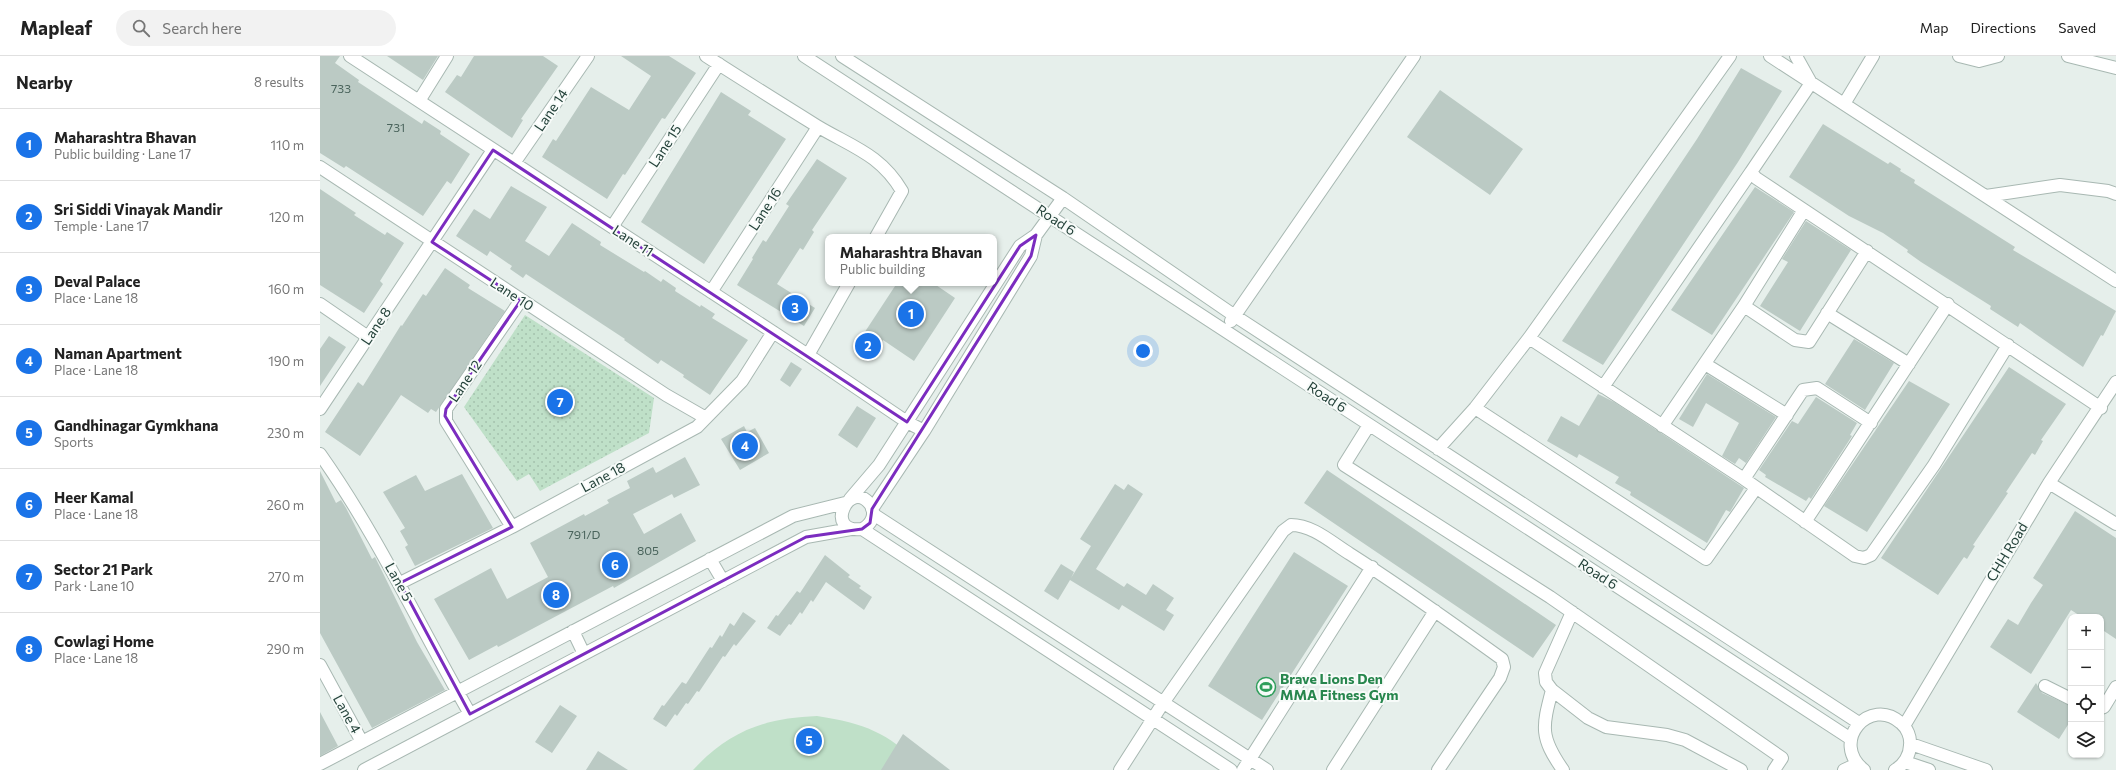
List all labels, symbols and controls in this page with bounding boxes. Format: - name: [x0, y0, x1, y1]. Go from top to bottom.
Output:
- search box: [116, 10, 396, 46]
- text: Mapleaf: [20, 16, 92, 39]
- icon: search: [130, 17, 152, 39]
- text: Search here: [162, 19, 242, 37]
- text: Map: [1920, 19, 1949, 36]
- text: Directions: [1971, 19, 2036, 36]
- text: Saved: [2058, 19, 2096, 36]
- text: Nearby: [16, 72, 73, 93]
- text: 8 results: [254, 74, 304, 90]
- house number: 733: [331, 81, 351, 95]
- street label: Lane 14: [530, 85, 571, 134]
- house number: 731: [387, 120, 405, 134]
- street label: Lane 15: [645, 121, 685, 170]
- text: Maharashtra Bhavan: [54, 128, 196, 146]
- text: 1: [26, 137, 32, 153]
- text: 110 m: [271, 137, 304, 153]
- text: Public building · Lane 17: [54, 146, 191, 162]
- street label: Lane 16: [744, 184, 785, 233]
- text: Sri Siddi Vinayak Mandir: [54, 200, 223, 218]
- street label: Road 6: [1033, 201, 1079, 239]
- text: 2: [25, 209, 33, 225]
- text: 120 m: [269, 209, 304, 225]
- text: Temple · Lane 17: [54, 218, 149, 234]
- street label: Lane 11: [610, 221, 657, 260]
- popup: [825, 234, 997, 286]
- text: Maharashtra Bhavan: [840, 243, 982, 261]
- text: Public building: [840, 261, 925, 277]
- text: Deval Palace: [54, 272, 140, 290]
- street label: Lane 10: [487, 273, 537, 314]
- text: 3: [25, 281, 33, 297]
- text: 160 m: [268, 281, 304, 297]
- text: Place · Lane 18: [54, 290, 138, 306]
- pin: 3: [782, 293, 808, 323]
- pin: 1: [898, 299, 924, 329]
- street label: Lane 8: [357, 304, 394, 348]
- pin: 2: [855, 331, 881, 361]
- your location: [1133, 341, 1153, 361]
- text: Naman Apartment: [54, 344, 182, 362]
- text: 4: [25, 353, 33, 369]
- text: 190 m: [268, 353, 304, 369]
- street label: Lane 12: [444, 356, 485, 405]
- text: Place · Lane 18: [54, 362, 138, 378]
- street label: Road 6: [1304, 378, 1350, 416]
- pin: 7: [547, 387, 573, 417]
- text: Gandhinagar Gymkhana: [54, 416, 219, 434]
- text: 5: [25, 425, 33, 441]
- text: 230 m: [267, 425, 304, 441]
- pin: 4: [732, 431, 758, 461]
- text: Sports: [54, 434, 94, 450]
- street label: Lane 18: [578, 458, 628, 495]
- text: Heer Kamal: [54, 488, 134, 506]
- text: 6: [25, 497, 33, 513]
- text: 260 m: [267, 497, 304, 513]
- text: Place · Lane 18: [54, 506, 138, 522]
- street label: CHH Road: [1982, 519, 2031, 584]
- house number: 791/D: [568, 527, 601, 541]
- house number: 805: [637, 543, 659, 557]
- pin: 6: [602, 550, 628, 580]
- street label: Road 6: [1575, 555, 1621, 593]
- text: Sector 21 Park: [54, 560, 153, 578]
- street label: Lane 5: [382, 560, 417, 604]
- text: 7: [25, 569, 33, 585]
- text: 270 m: [268, 569, 304, 585]
- text: Park · Lane 10: [54, 578, 134, 594]
- pin: 8: [543, 580, 569, 610]
- map controls: [2068, 614, 2104, 758]
- button: +: [2068, 614, 2104, 650]
- text: Cowlagi Home: [54, 632, 154, 650]
- text: 8: [25, 641, 33, 657]
- text: 290 m: [267, 641, 304, 657]
- text: Place · Lane 18: [54, 650, 138, 666]
- button: −: [2068, 650, 2104, 686]
- place label: Brave Lions Den MMA Fitness Gym: [1280, 670, 1399, 703]
- sports icon: Brave Lions Den MMA Fitness Gym: [1255, 676, 1277, 698]
- button: locate: [2068, 686, 2104, 722]
- street label: Lane 4: [330, 691, 365, 737]
- button: layers: [2068, 722, 2104, 758]
- pin: 5: [796, 726, 822, 756]

